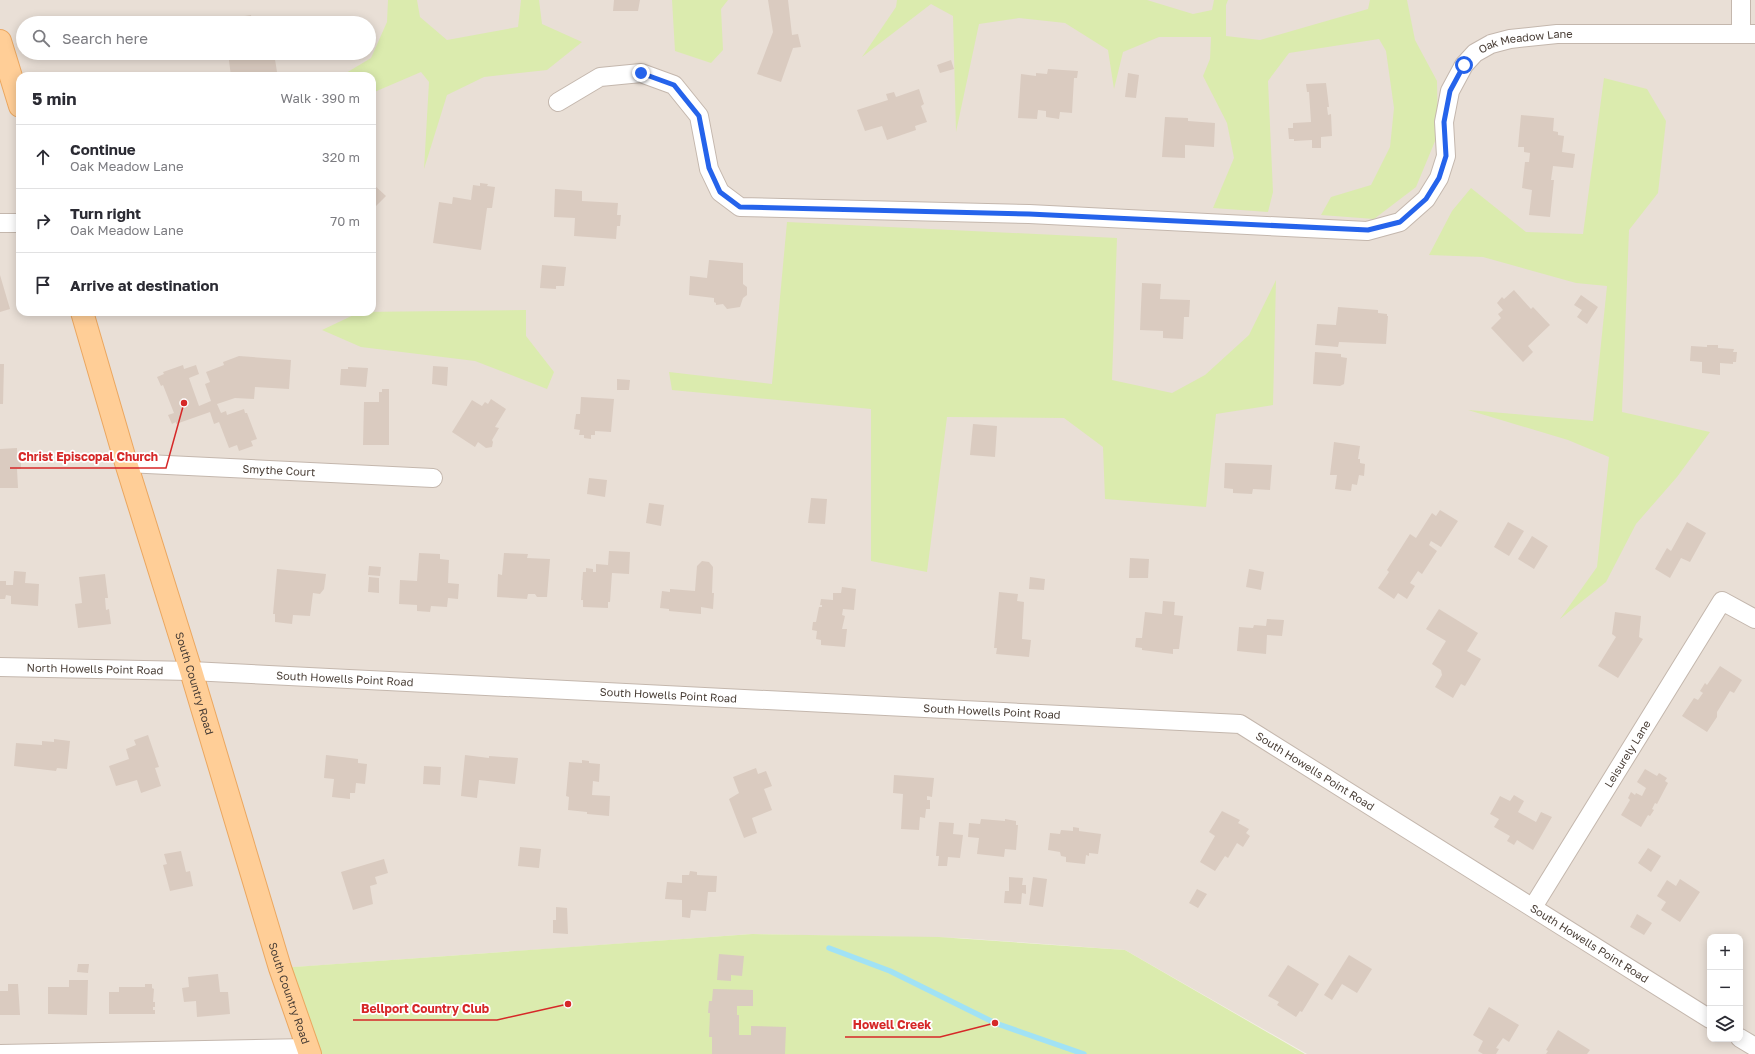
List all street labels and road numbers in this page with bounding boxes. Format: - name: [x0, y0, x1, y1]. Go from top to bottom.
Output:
- street label: Oak Meadow Lane: [1476, 27, 1573, 56]
- street label: Smythe Court: [242, 462, 316, 478]
- street label: South Country Road: [173, 630, 217, 736]
- street label: North Howells Point Road: [27, 661, 163, 676]
- street label: South Howells Point Road: [276, 668, 414, 688]
- street label: South Howells Point Road: [599, 685, 737, 705]
- street label: South Howells Point Road: [923, 701, 1061, 721]
- street label: Leisurely Lane: [1602, 718, 1653, 790]
- street label: South Howells Point Road: [1254, 729, 1377, 813]
- street label: South Howells Point Road: [1528, 901, 1651, 985]
- street label: South Country Road: [267, 941, 313, 1046]

